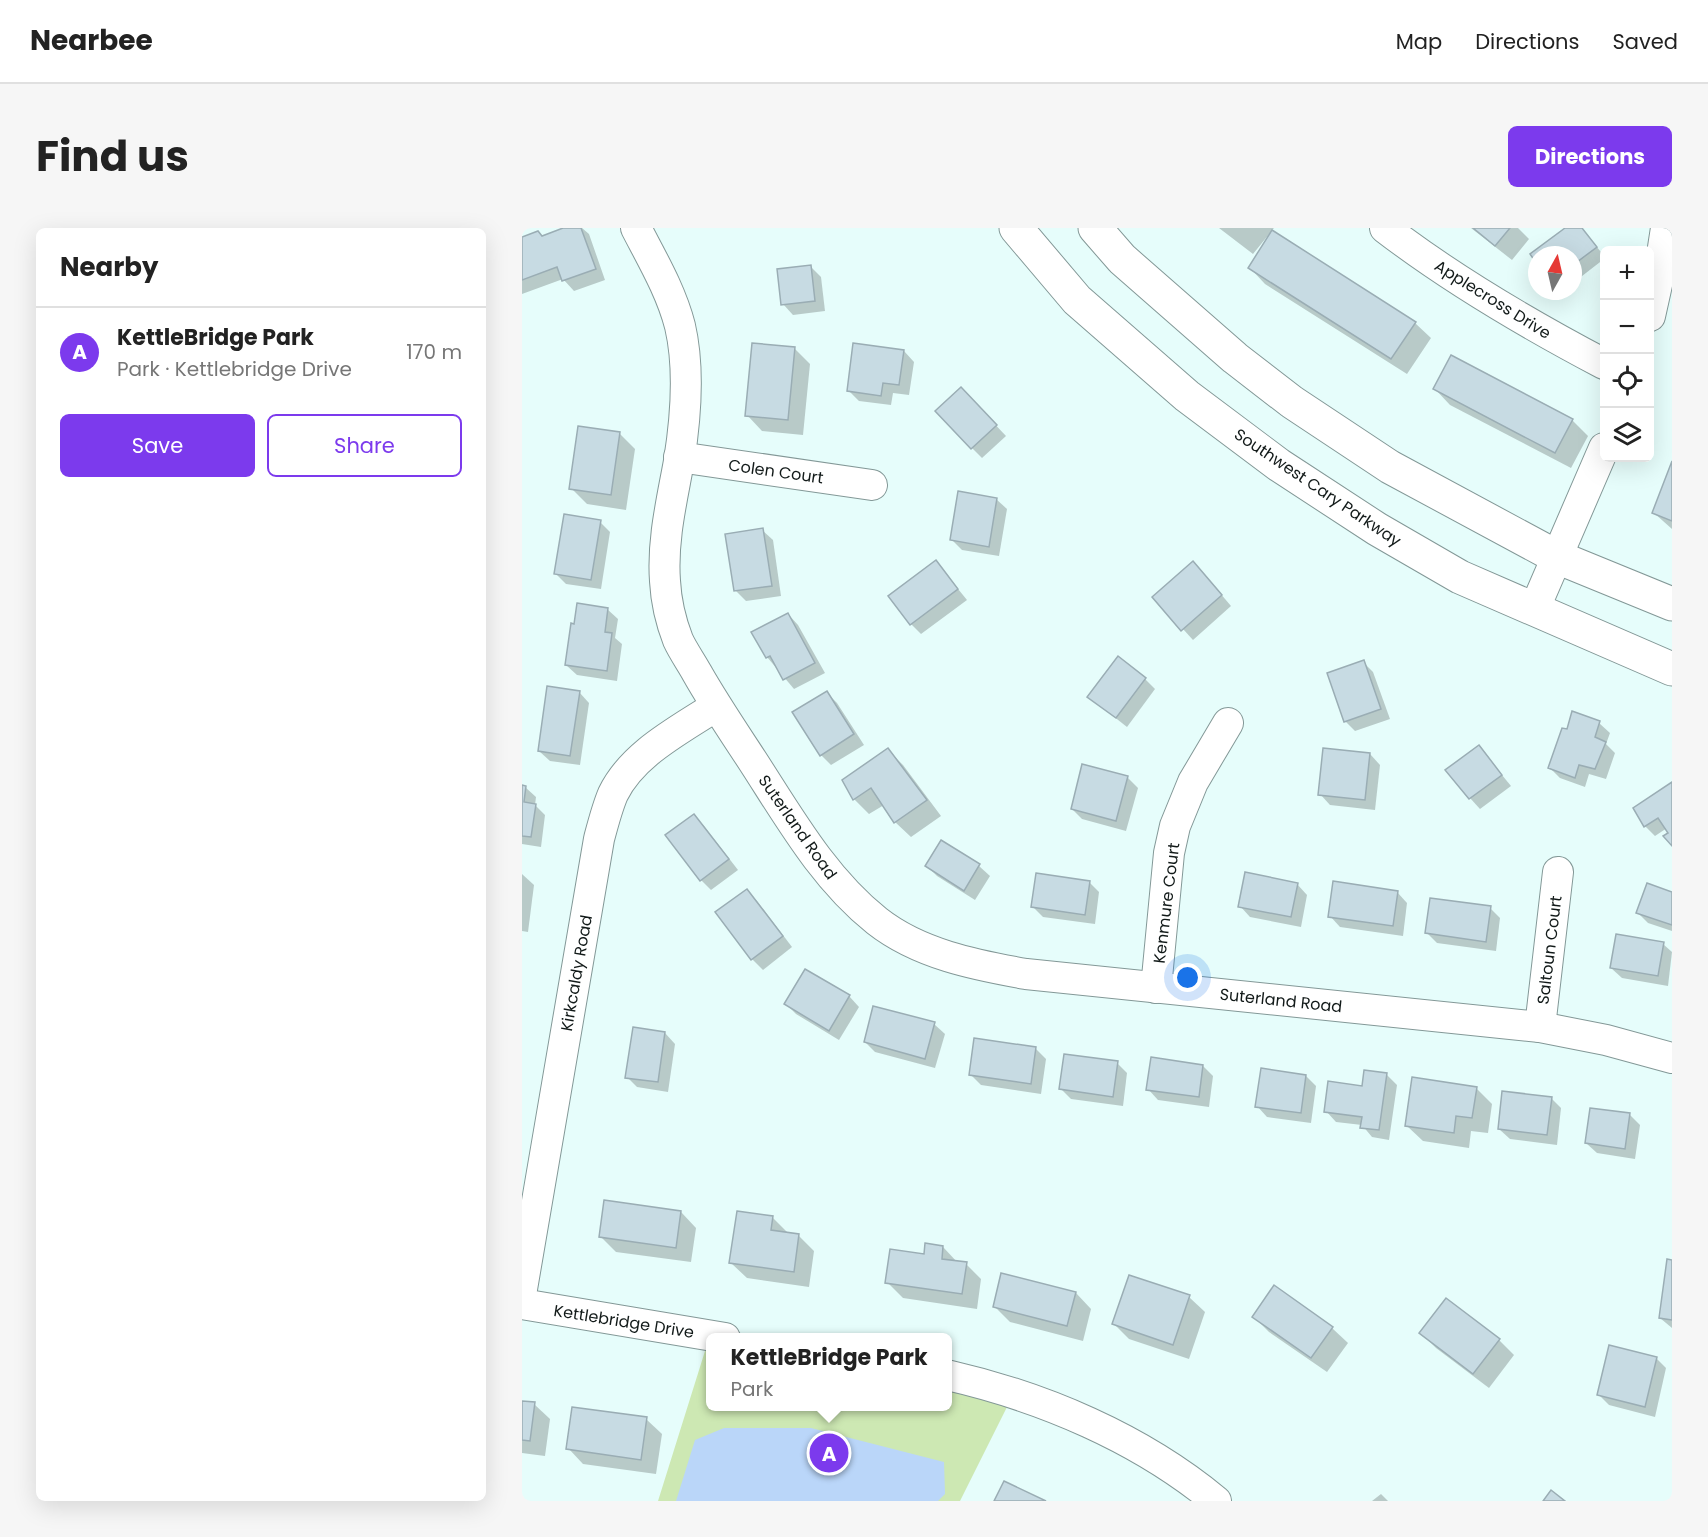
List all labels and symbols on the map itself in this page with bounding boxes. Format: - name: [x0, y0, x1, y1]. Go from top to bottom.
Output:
- north arrow: [1528, 246, 1582, 300]
- street label: Applecross Drive: [1430, 254, 1555, 345]
- street label: Southwest Cary Parkway: [1230, 423, 1406, 552]
- street label: Colen Court: [727, 453, 825, 490]
- street label: Suterland Road: [753, 770, 842, 884]
- street label: Kenmure Court: [1148, 841, 1185, 965]
- street label: Saltoun Court: [1531, 894, 1568, 1006]
- street label: Kirkcaldy Road: [555, 913, 598, 1033]
- your location: [1173, 963, 1202, 992]
- street label: Suterland Road: [1219, 983, 1343, 1018]
- street label: Kettlebridge Drive: [552, 1299, 696, 1344]
- pin: A: [810, 1430, 848, 1476]

